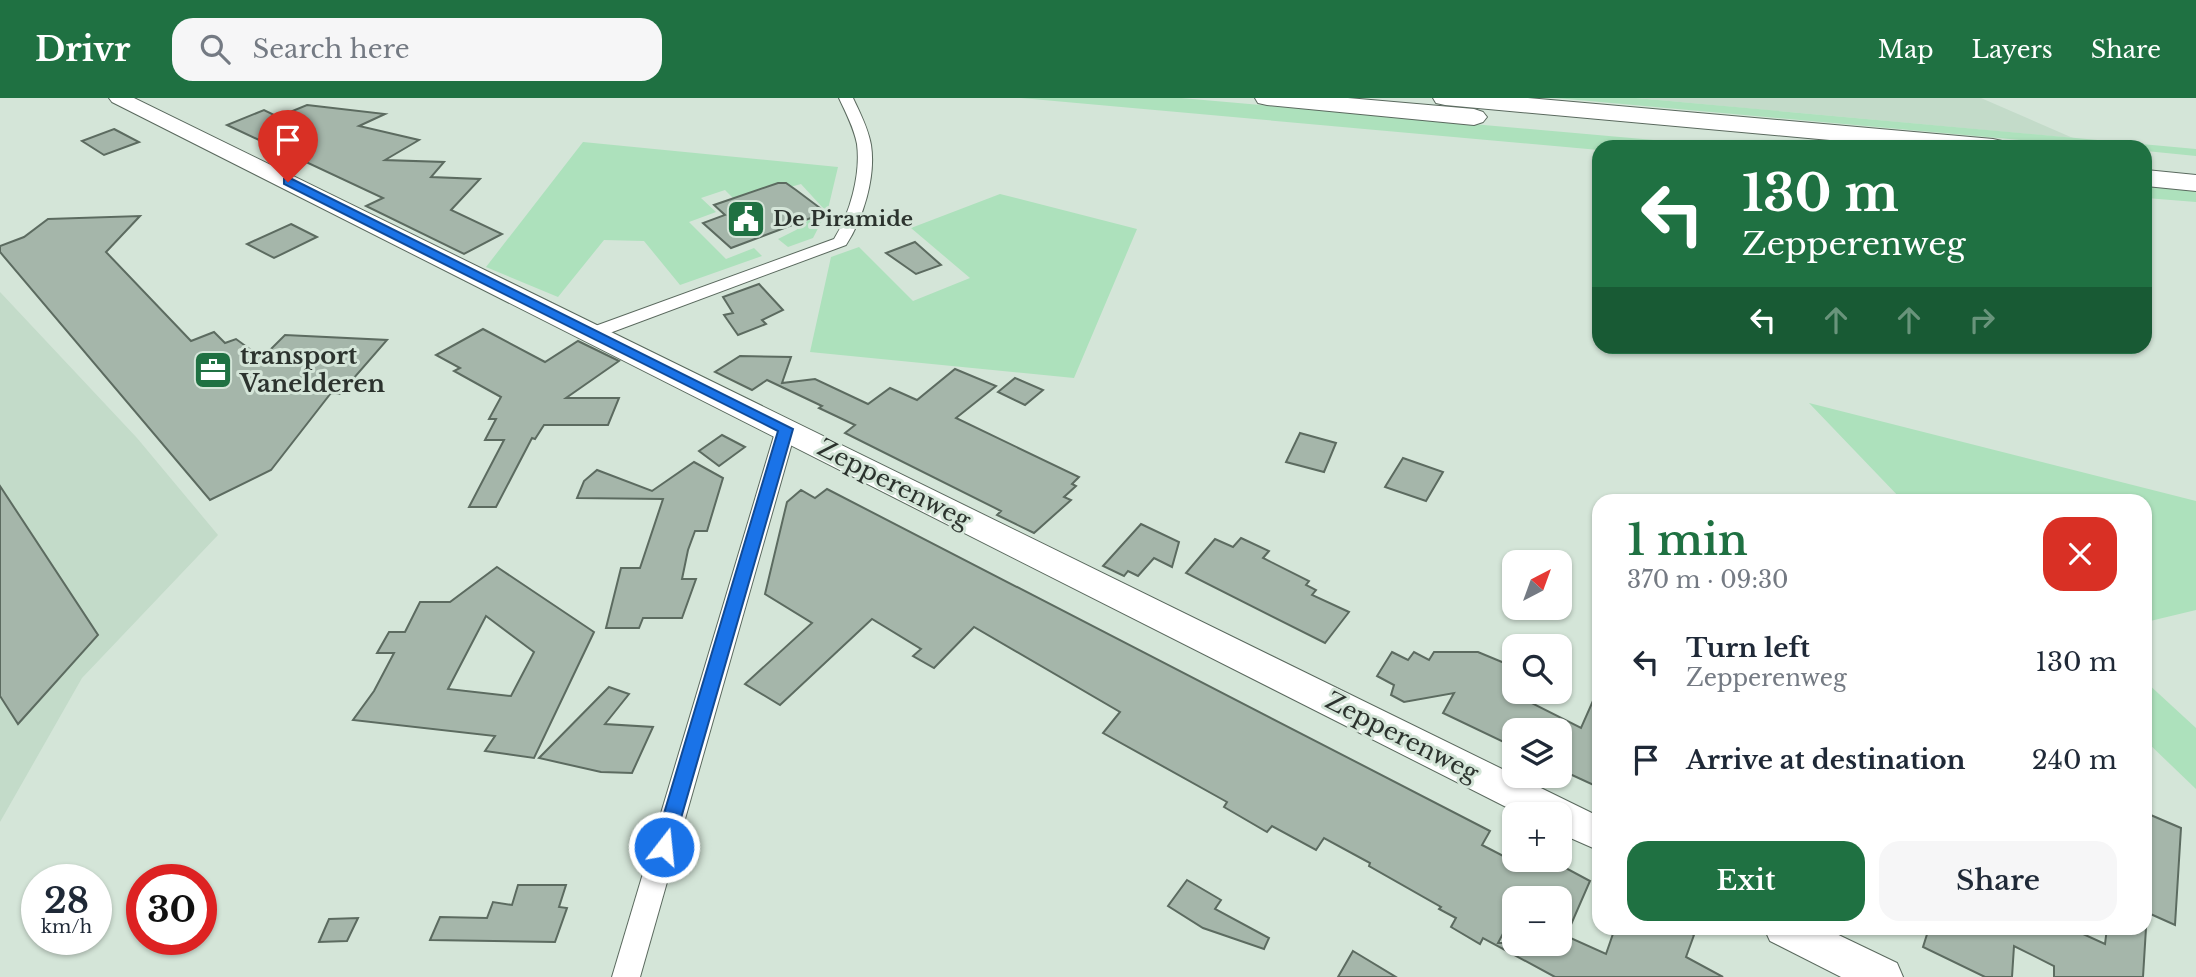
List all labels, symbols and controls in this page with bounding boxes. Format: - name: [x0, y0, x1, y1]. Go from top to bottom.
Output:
- search box: [172, 18, 662, 81]
- text: Drivr: [35, 29, 130, 70]
- icon: search: [196, 30, 234, 68]
- text: Search here: [252, 33, 410, 65]
- text: Map: [1878, 35, 1934, 64]
- text: Layers: [1972, 35, 2053, 64]
- text: Share: [2091, 35, 2161, 64]
- pin: [258, 110, 318, 182]
- icon: arrive: [269, 121, 307, 159]
- text: 130 m: [1742, 163, 1899, 224]
- icon: left: [1627, 168, 1718, 259]
- public building icon: De Piramide: [725, 198, 767, 240]
- place label: De Piramide: [773, 206, 913, 232]
- text: Zepperenweg: [1742, 224, 1966, 264]
- icon: left: [1744, 301, 1782, 339]
- icon: ahead: [1817, 301, 1855, 339]
- icon: ahead: [1890, 301, 1928, 339]
- icon: right: [1963, 301, 2001, 339]
- place label: transport Vanelderen: [239, 341, 385, 398]
- office icon: transport Vanelderen: [192, 349, 234, 391]
- street label: Zepperenweg: [813, 433, 976, 535]
- text: 1 min: [1627, 514, 1748, 566]
- button: close: [2043, 517, 2117, 591]
- north arrow: [1502, 550, 1572, 620]
- map controls: [1502, 550, 1572, 956]
- text: 370 m · 09:30: [1627, 566, 1789, 594]
- text: Turn left: [1686, 632, 1810, 664]
- button: search: [1502, 634, 1572, 704]
- icon: left: [1627, 643, 1665, 681]
- text: 130 m: [2035, 646, 2117, 678]
- text: Zepperenweg: [1686, 664, 1847, 692]
- street label: Zepperenweg: [1321, 686, 1484, 788]
- button: layers: [1502, 718, 1572, 788]
- icon: arrive: [1627, 741, 1665, 779]
- text: Arrive at destination: [1686, 744, 1966, 776]
- text: 240 m: [2032, 744, 2117, 776]
- button: +: [1502, 802, 1572, 872]
- position arrow: [627, 810, 701, 884]
- button: Exit: [1627, 841, 1865, 921]
- button: Share: [1879, 841, 2117, 921]
- speed limit sign: 30: [126, 864, 217, 955]
- text: 28: [44, 879, 89, 922]
- button: −: [1502, 886, 1572, 956]
- text: km/h: [41, 916, 92, 938]

